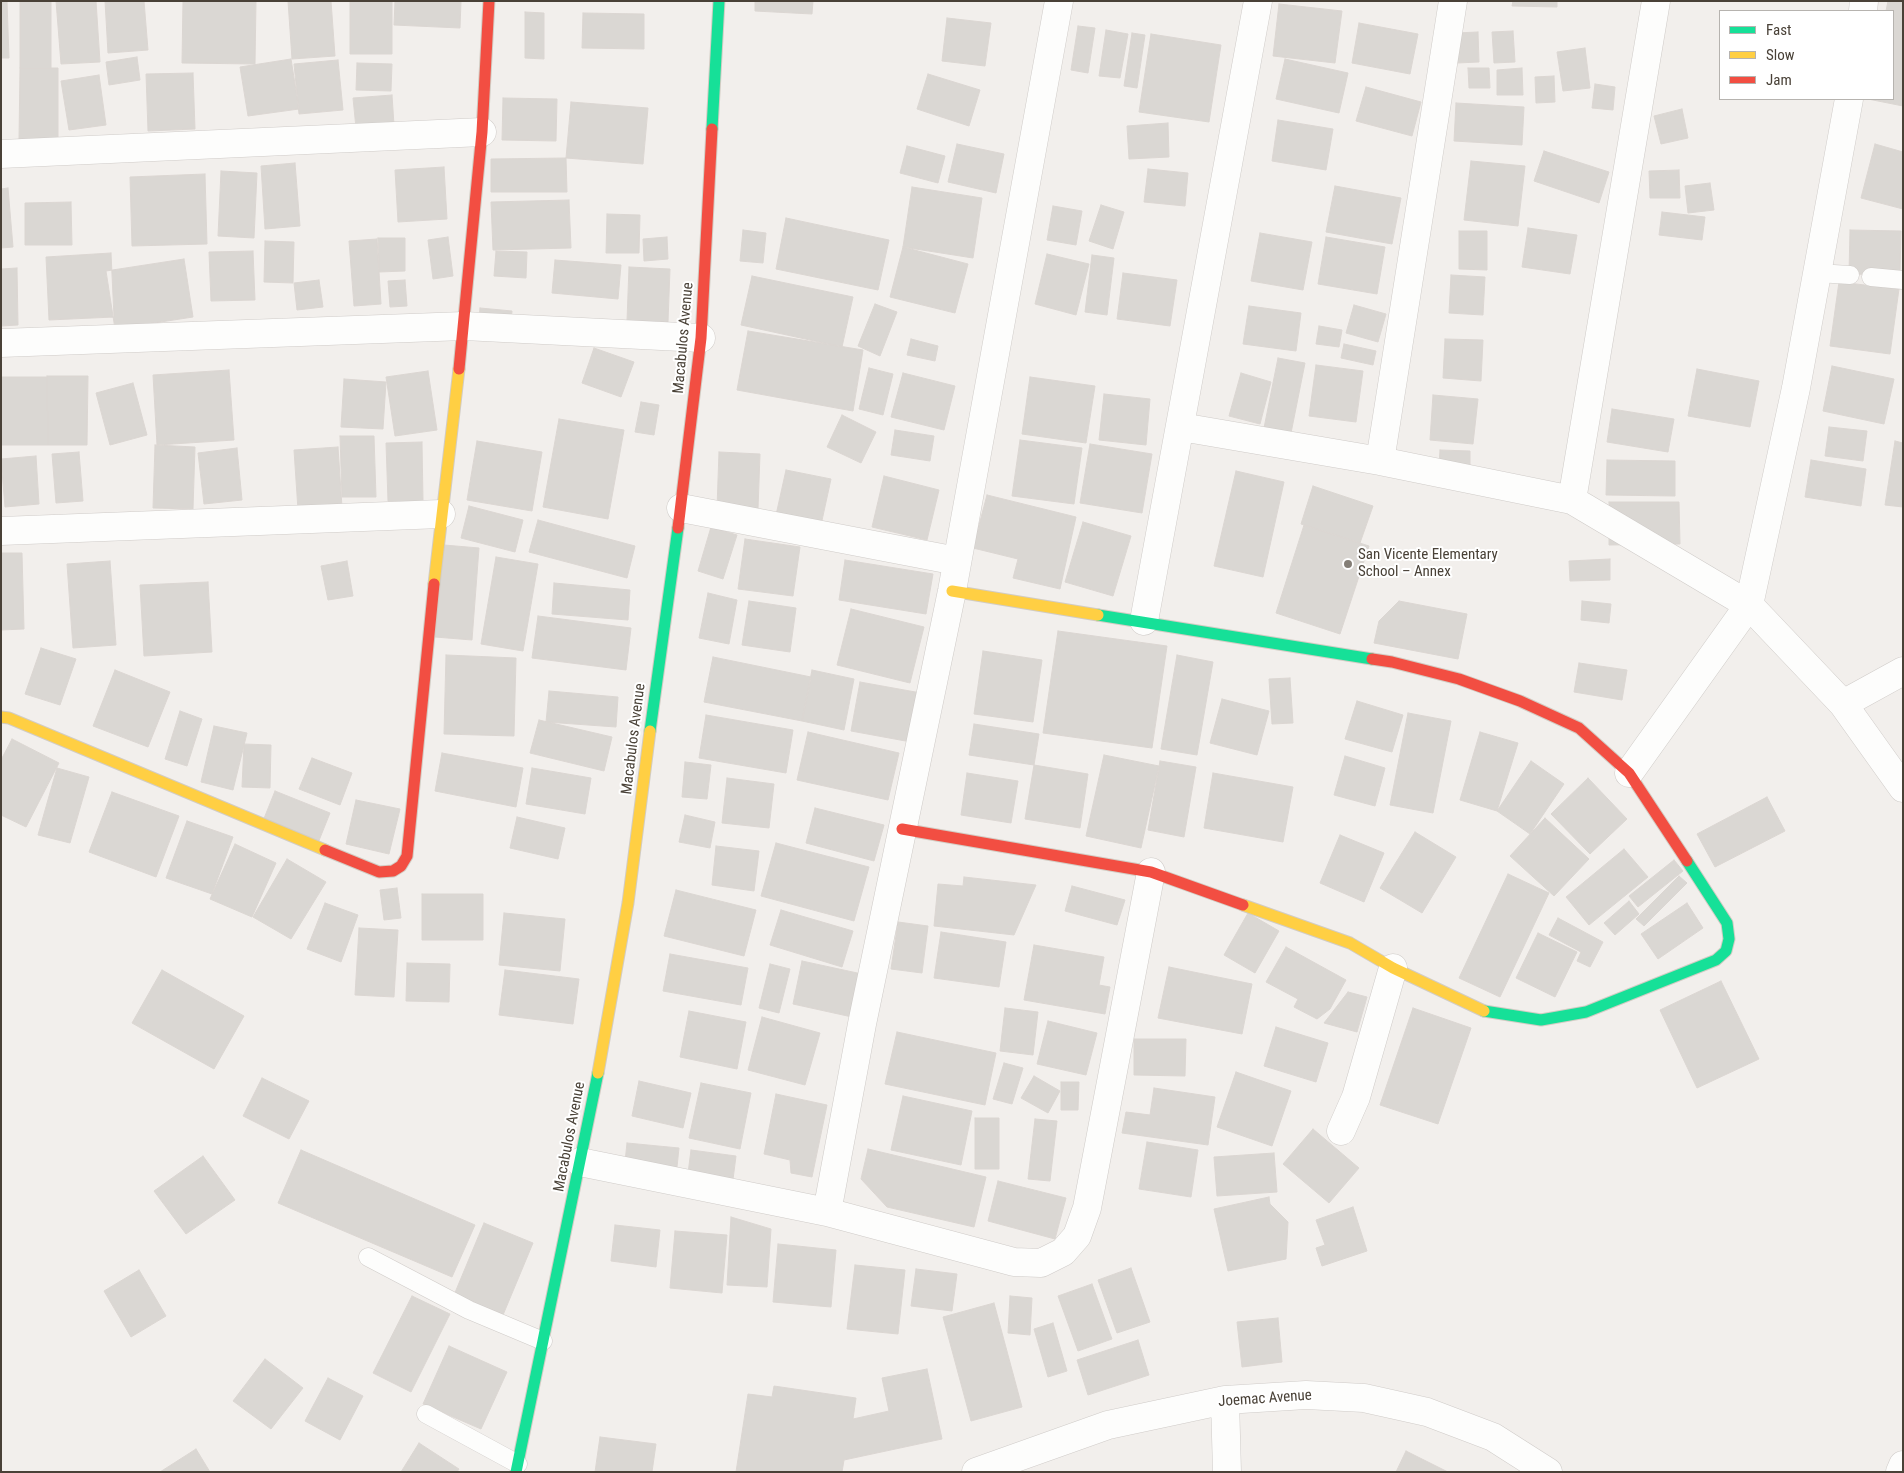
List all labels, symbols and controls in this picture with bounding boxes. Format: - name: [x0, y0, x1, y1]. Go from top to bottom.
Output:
- legend: [1719, 10, 1894, 100]
- text: Fast: [1766, 21, 1791, 39]
- text: Slow: [1766, 46, 1795, 64]
- text: Jam: [1766, 71, 1792, 89]
- street label: Macabulos Avenue: [670, 282, 698, 394]
- place label: San Vicente Elementary School – Annex: [1358, 546, 1498, 581]
- marker: San Vicente Elementary School – Annex: [1342, 558, 1354, 570]
- street label: Macabulos Avenue: [618, 682, 650, 796]
- street label: Macabulos Avenue: [551, 1080, 589, 1194]
- street label: Joemac Avenue: [1218, 1387, 1312, 1411]

